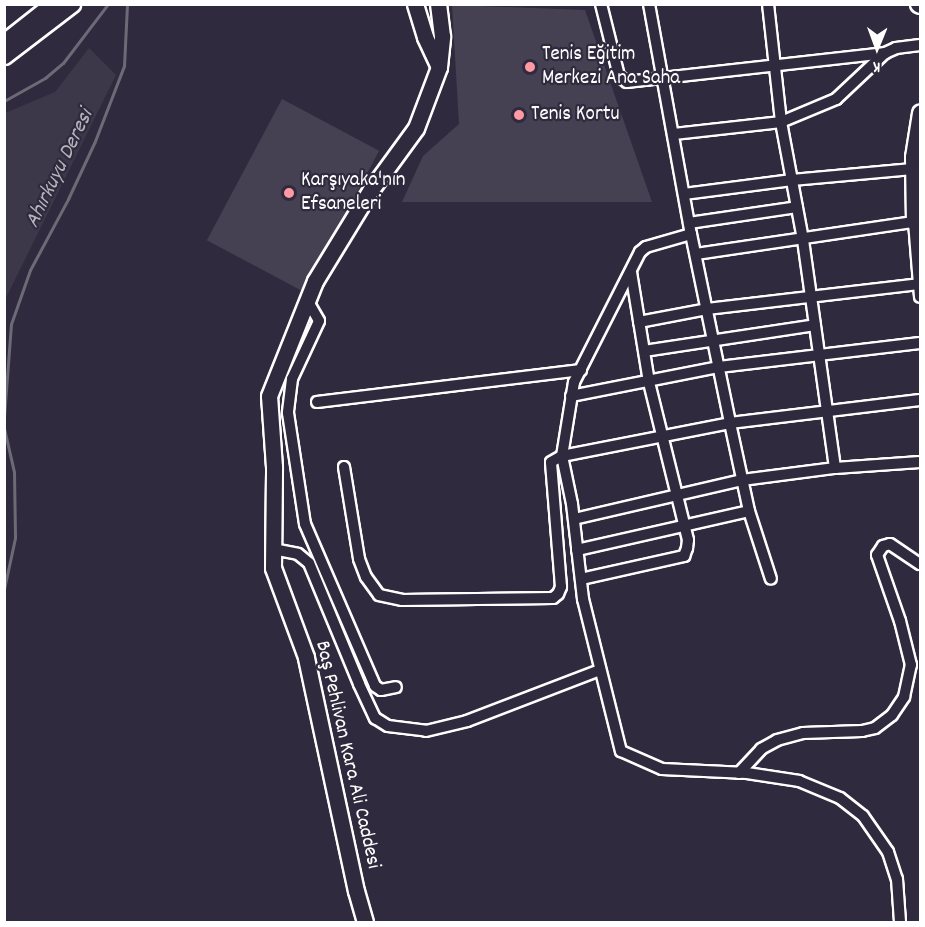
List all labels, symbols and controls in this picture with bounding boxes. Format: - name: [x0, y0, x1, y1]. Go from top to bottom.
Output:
- north arrow: [847, 18, 907, 78]
- place label: Tenis Eğitim Merkezi Ana Saha: [542, 42, 680, 92]
- text: K: [873, 55, 881, 78]
- marker: Tenis Eğitim Merkezi Ana Saha: [523, 60, 537, 74]
- place label: Tenis Kortu: [531, 102, 619, 128]
- water label: Ahırkuyu Deresi: [20, 106, 100, 232]
- marker: Tenis Kortu: [512, 108, 526, 122]
- place label: Karşıyaka'nın Efsaneleri: [301, 168, 405, 218]
- marker: Karşıyaka'nın Efsaneleri: [282, 186, 296, 200]
- street label: Baş Pehlivan Kara Ali Caddesi: [309, 639, 385, 871]

